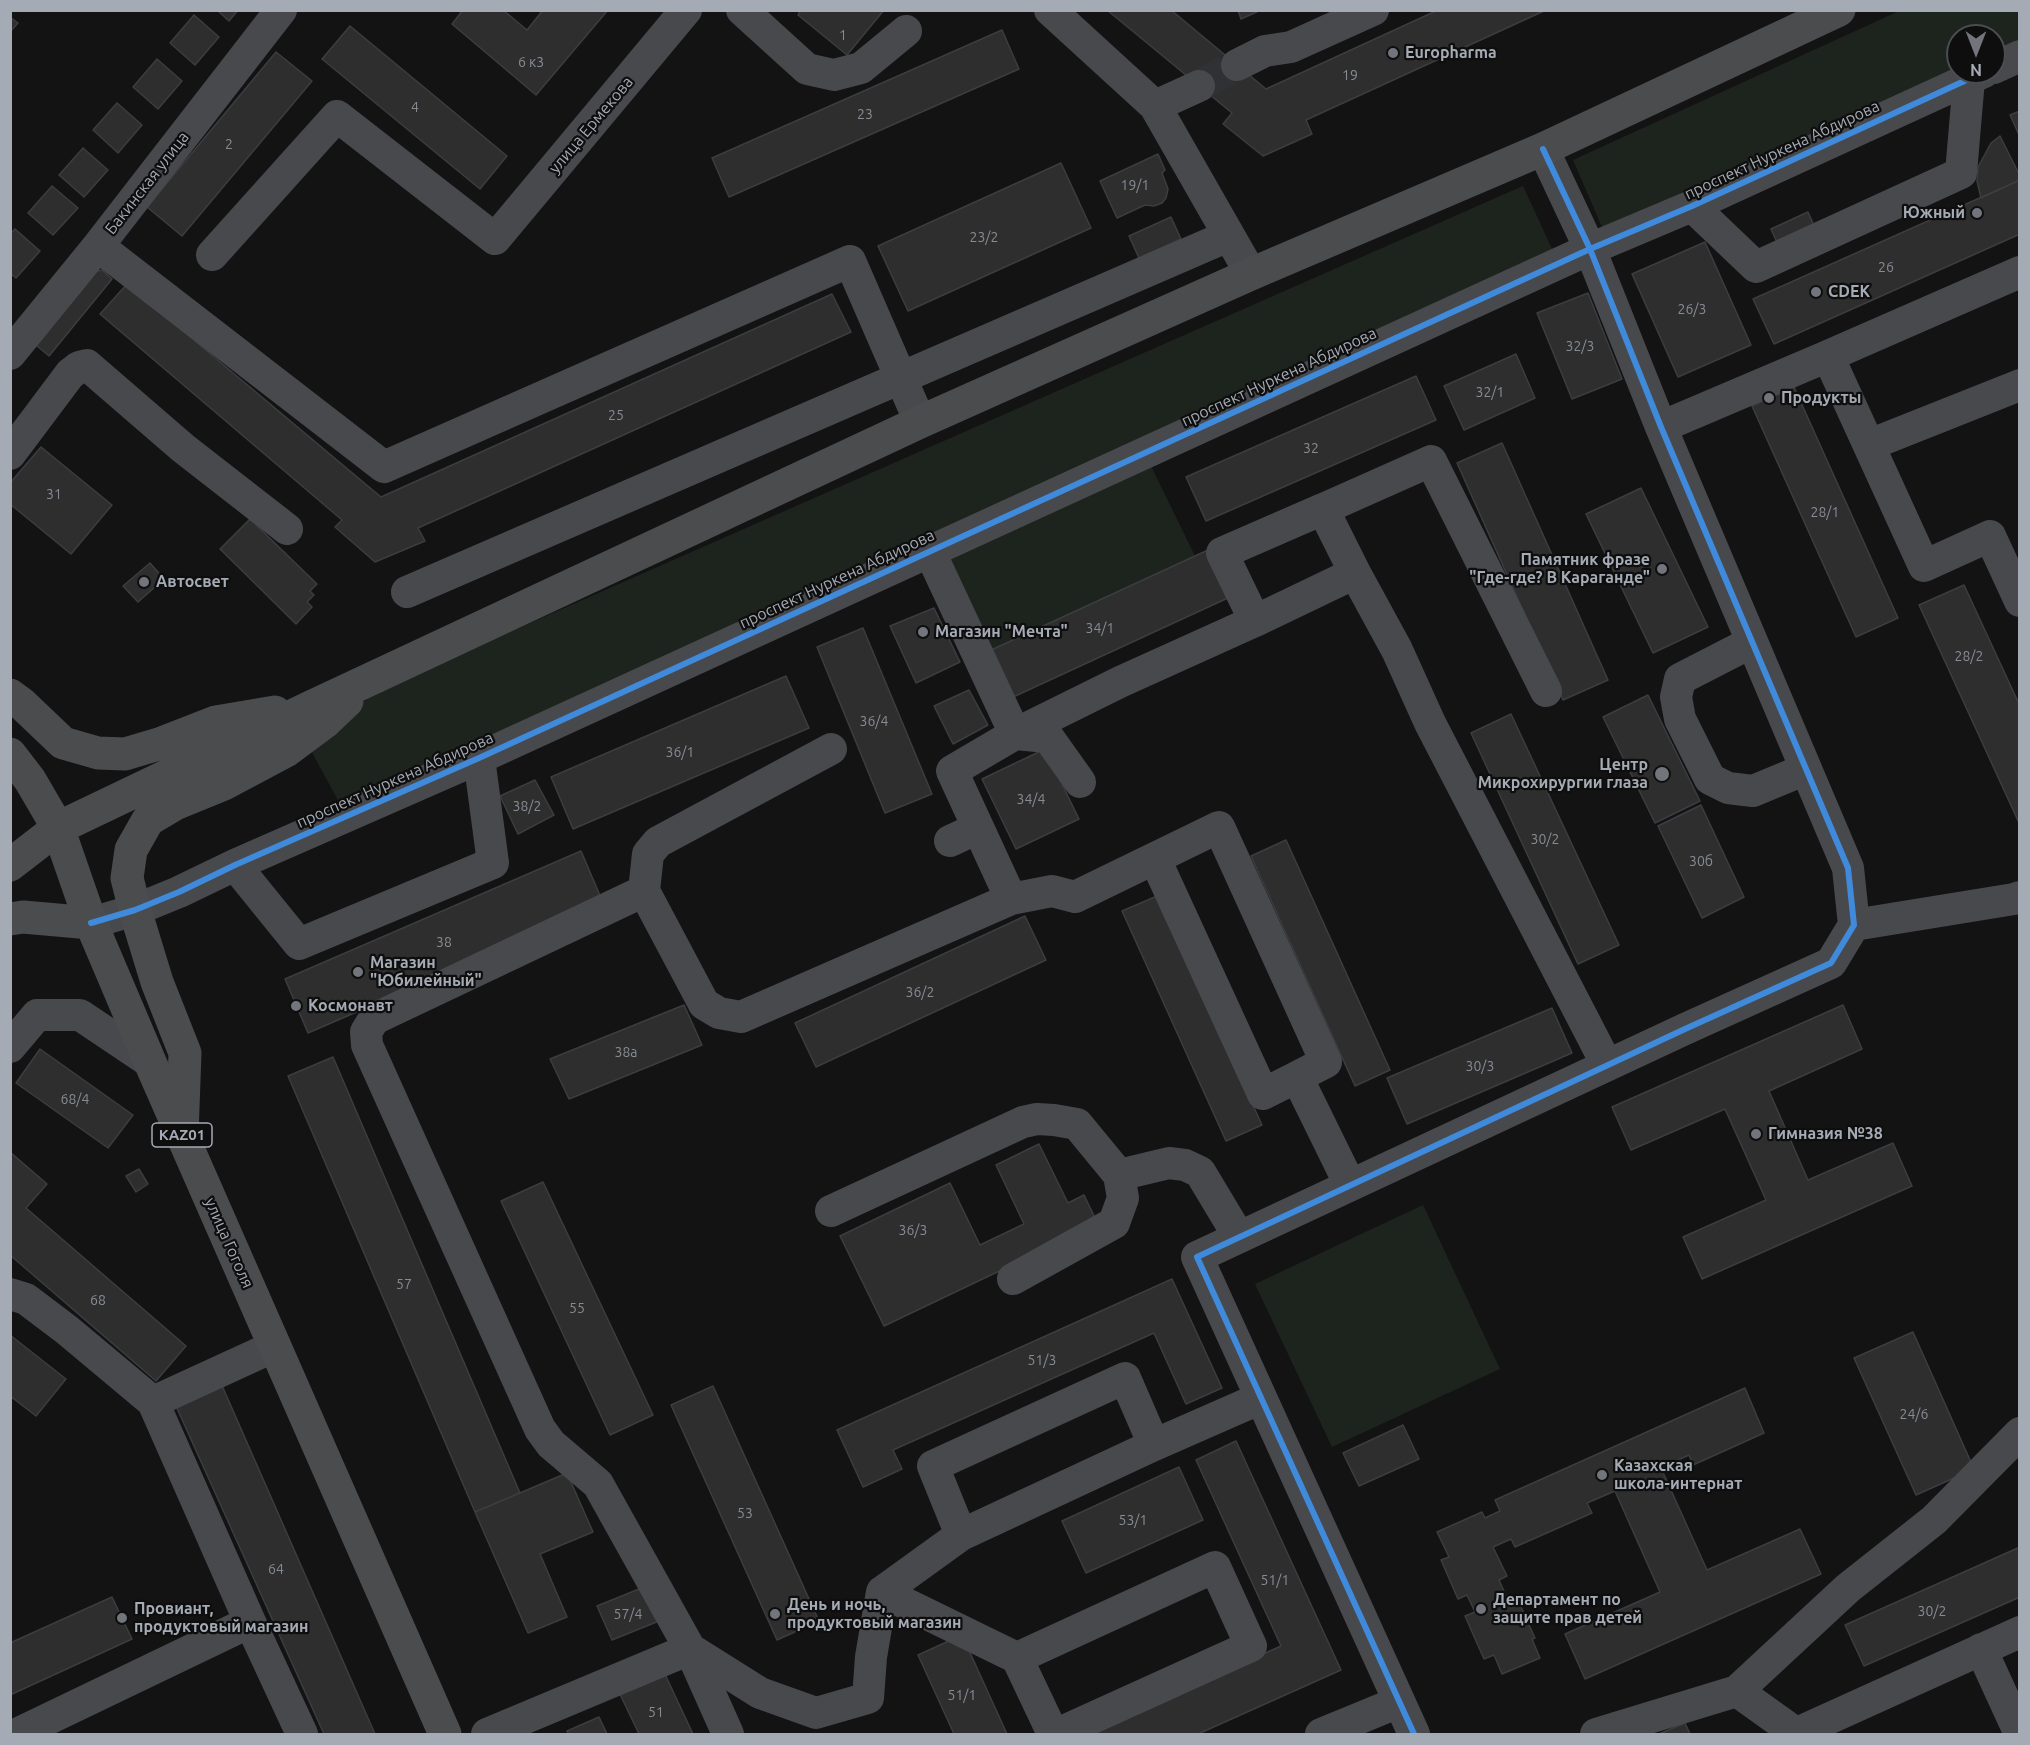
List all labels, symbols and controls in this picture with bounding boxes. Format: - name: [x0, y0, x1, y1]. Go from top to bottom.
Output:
- north arrow: [1946, 24, 2006, 84]
- house number: 1: [839, 27, 847, 43]
- place label: Europharma: [1405, 43, 1497, 63]
- marker: Europharma: [1386, 46, 1400, 60]
- house number: 6 к3: [518, 54, 544, 70]
- text: N: [1970, 61, 1982, 79]
- house number: 19: [1342, 67, 1358, 83]
- street label: улица Ермекова: [545, 73, 637, 177]
- street label: проспект Нуркена Абдирова: [1681, 96, 1883, 204]
- house number: 4: [411, 99, 419, 115]
- house number: 23: [857, 106, 873, 122]
- street label: Бакинская улица: [101, 128, 193, 238]
- house number: 2: [225, 136, 233, 152]
- house number: 19/1: [1121, 177, 1149, 193]
- place label: Южный: [1903, 203, 1965, 223]
- marker: Южный: [1970, 206, 1984, 220]
- house number: 23/2: [970, 229, 998, 245]
- house number: 26: [1878, 259, 1894, 275]
- place label: CDEK: [1828, 282, 1870, 302]
- marker: CDEK: [1809, 285, 1823, 299]
- house number: 26/3: [1678, 301, 1706, 317]
- street label: проспект Нуркена Абдирова: [1178, 323, 1380, 431]
- house number: 32/3: [1566, 338, 1594, 354]
- house number: 32/1: [1476, 384, 1504, 400]
- place label: Продукты: [1781, 388, 1861, 408]
- marker: Продукты: [1762, 391, 1776, 405]
- house number: 25: [608, 407, 624, 423]
- house number: 32: [1303, 440, 1319, 456]
- house number: 31: [46, 486, 62, 502]
- house number: 28/1: [1811, 504, 1839, 520]
- street label: проспект Нуркена Абдирова: [736, 525, 938, 633]
- place label: Памятник фразе "Где-где? В Караганде": [1469, 550, 1650, 588]
- marker: Памятник фразе "Где-где? В Караганде": [1655, 562, 1669, 576]
- place label: Автосвет: [156, 572, 229, 592]
- marker: Автосвет: [137, 575, 151, 589]
- house number: 34/1: [1086, 620, 1114, 636]
- place label: Магазин "Мечта": [935, 622, 1068, 642]
- marker: Магазин "Мечта": [916, 625, 930, 639]
- house number: 28/2: [1955, 648, 1983, 664]
- house number: 36/4: [860, 713, 888, 729]
- street label: проспект Нуркена Абдирова: [294, 728, 496, 832]
- house number: 36/1: [666, 744, 694, 760]
- place label: Центр Микрохирургии глаза: [1478, 755, 1648, 793]
- marker: Центр Микрохирургии глаза: [1653, 765, 1671, 783]
- house number: 34/4: [1017, 791, 1045, 807]
- house number: 38/2: [513, 798, 541, 814]
- house number: 30/2: [1531, 831, 1559, 847]
- house number: 30б: [1689, 853, 1713, 869]
- house number: 38: [436, 934, 452, 950]
- place label: Магазин "Юбилейный": [370, 953, 482, 991]
- marker: Магазин "Юбилейный": [351, 965, 365, 979]
- house number: 36/2: [906, 984, 934, 1000]
- place label: Космонавт: [308, 996, 393, 1016]
- marker: Космонавт: [289, 999, 303, 1013]
- house number: 38а: [615, 1044, 637, 1060]
- house number: 30/3: [1466, 1058, 1494, 1074]
- house number: 68/4: [61, 1091, 89, 1107]
- road number: KАZ01: [152, 1123, 212, 1147]
- place label: Гимназия №38: [1768, 1124, 1883, 1144]
- marker: Гимназия №38: [1749, 1127, 1763, 1141]
- street label: улица Гоголя: [201, 1195, 257, 1291]
- house number: 36/3: [899, 1222, 927, 1238]
- house number: 57: [396, 1276, 412, 1292]
- house number: 68: [90, 1292, 106, 1308]
- house number: 55: [569, 1300, 585, 1316]
- house number: 51/3: [1028, 1352, 1056, 1368]
- house number: 24/6: [1900, 1406, 1928, 1422]
- place label: Казахская школа-интернат: [1614, 1456, 1742, 1494]
- marker: Казахская школа-интернат: [1595, 1468, 1609, 1482]
- house number: 53: [737, 1505, 753, 1521]
- house number: 53/1: [1119, 1512, 1147, 1528]
- house number: 64: [268, 1561, 284, 1577]
- house number: 51/1: [1261, 1572, 1289, 1588]
- place label: Департамент по защите прав детей: [1493, 1590, 1642, 1628]
- place label: День и ночь, продуктовый магазин: [787, 1595, 961, 1633]
- place label: Провиант, продуктовый магазин: [134, 1599, 308, 1637]
- marker: Департамент по защите прав детей: [1474, 1602, 1488, 1616]
- house number: 30/2: [1918, 1603, 1946, 1619]
- house number: 57/4: [614, 1606, 642, 1622]
- marker: День и ночь, продуктовый магазин: [768, 1607, 782, 1621]
- marker: Провиант, продуктовый магазин: [115, 1611, 129, 1625]
- house number: 51/1: [948, 1687, 976, 1703]
- house number: 51: [648, 1704, 664, 1720]

